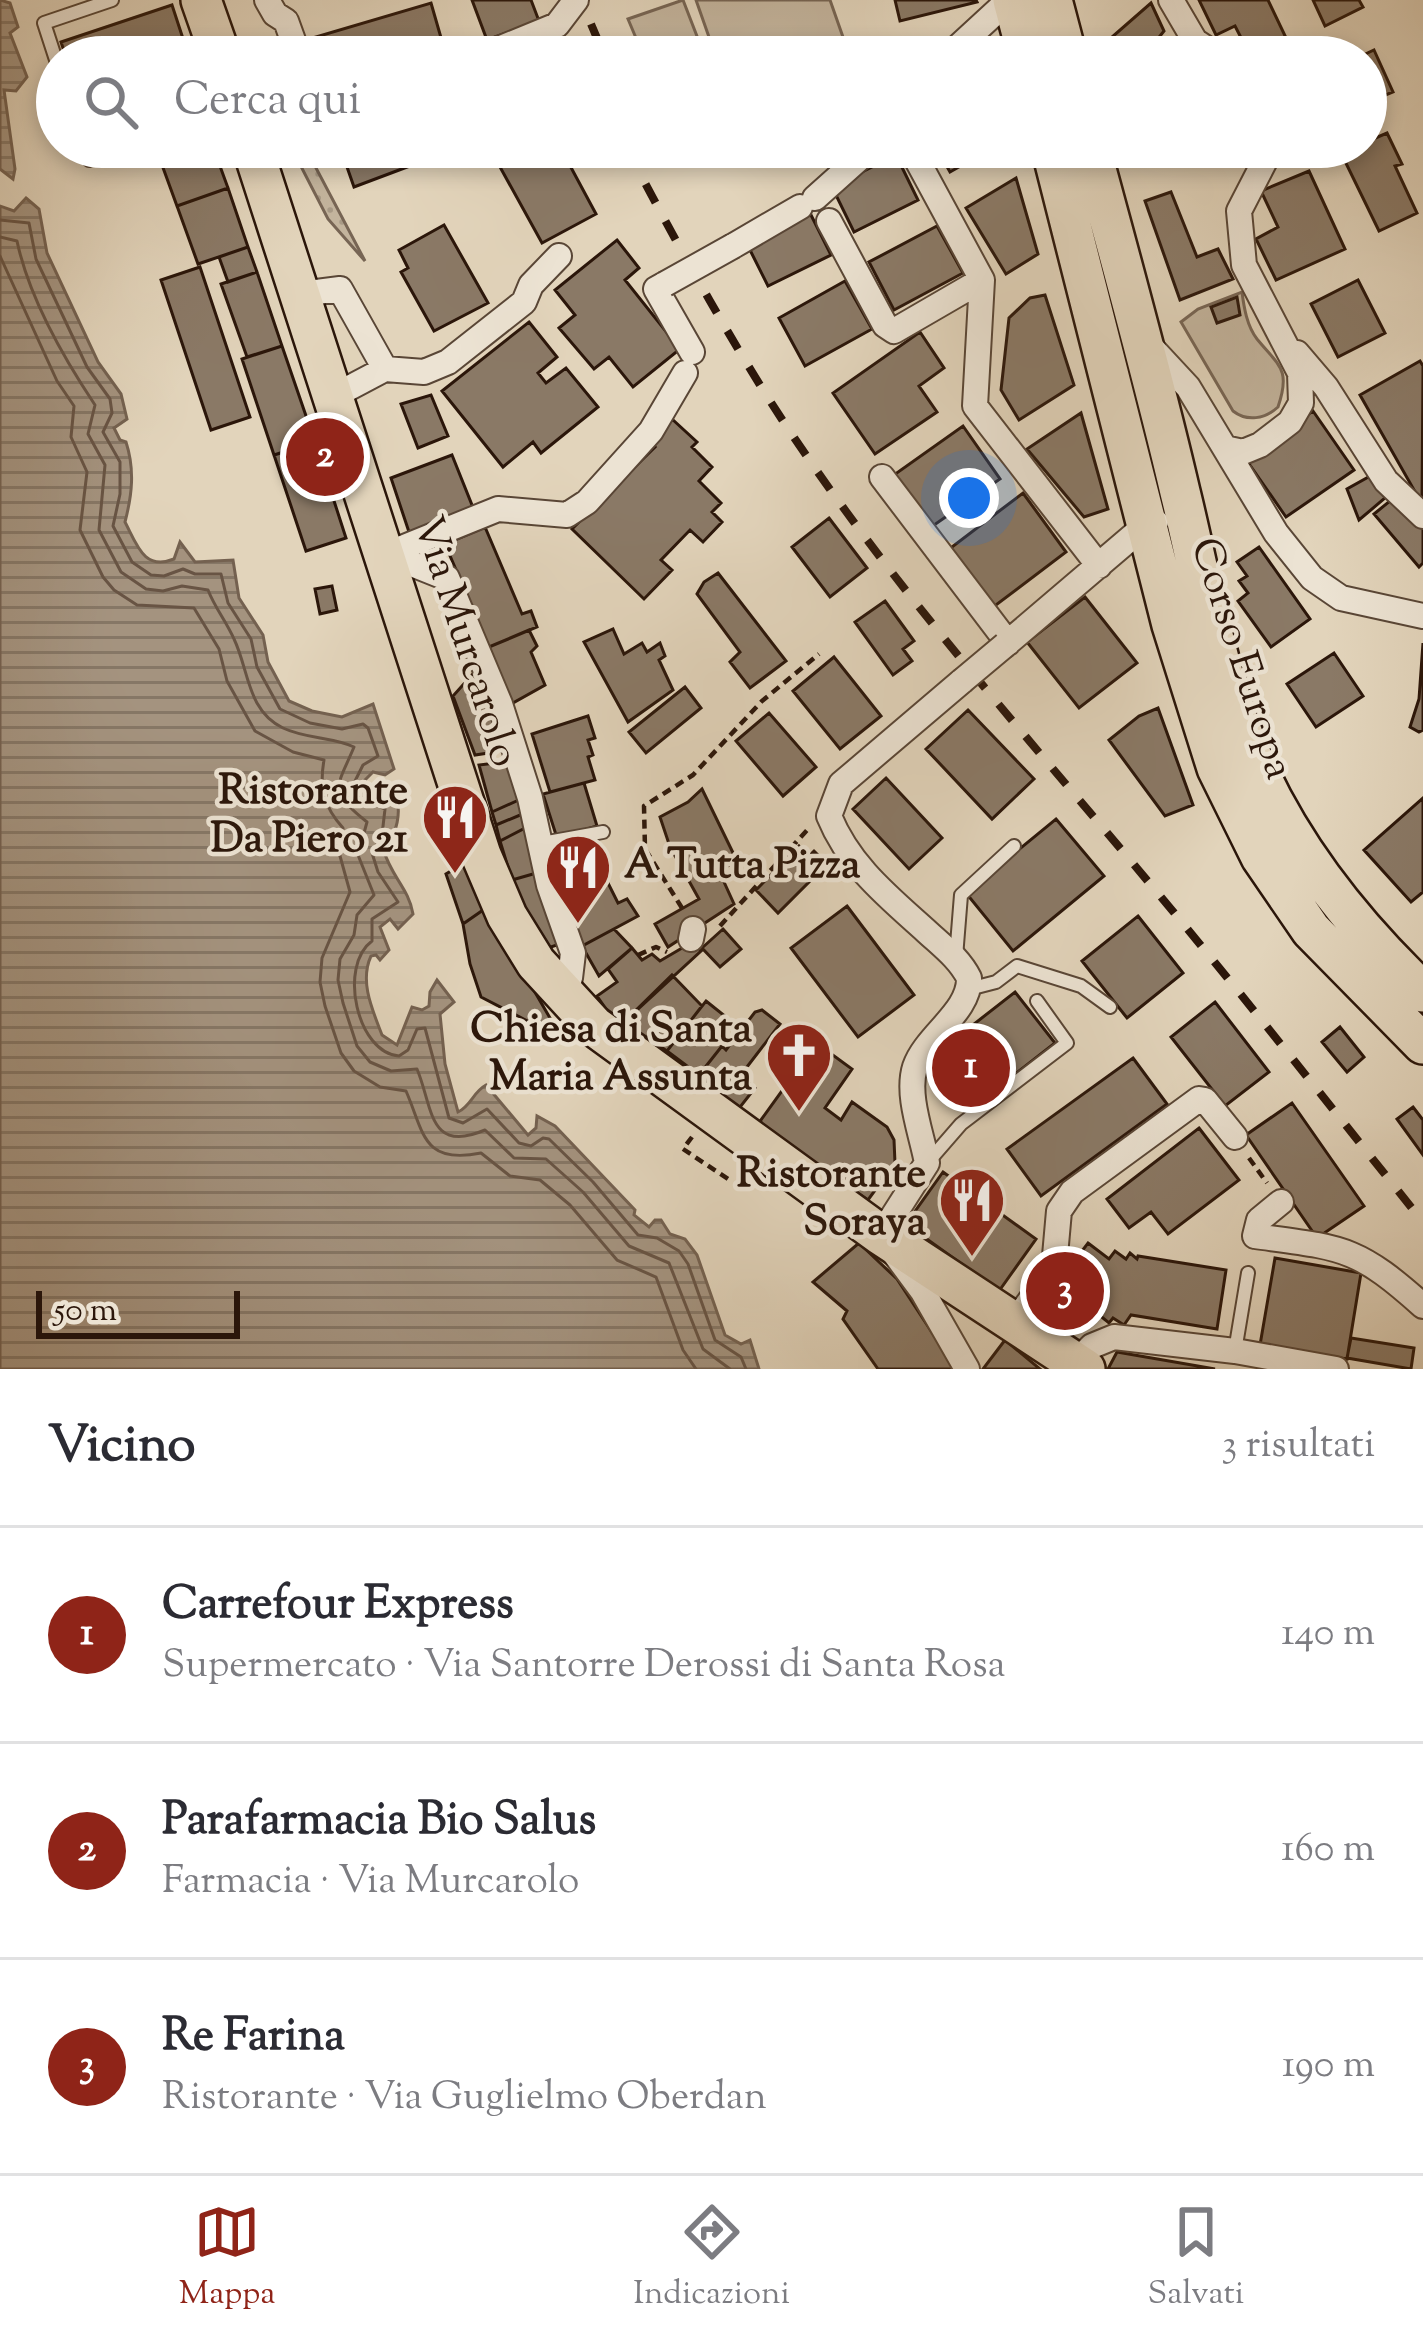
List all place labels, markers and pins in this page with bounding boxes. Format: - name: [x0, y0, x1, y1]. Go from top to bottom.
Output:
- pin: 2: [286, 412, 364, 502]
- place label: Ristorante Da Piero 21: [210, 763, 409, 871]
- restaurant icon: Ristorante Da Piero 21: [420, 782, 490, 876]
- restaurant icon: A Tutta Pizza: [543, 832, 613, 926]
- place label: A Tutta Pizza: [624, 837, 861, 897]
- place label: Chiesa di Santa Maria Assunta: [470, 1001, 753, 1109]
- church icon: Chiesa di Santa Maria Assunta: [764, 1020, 834, 1114]
- pin: 1: [932, 1023, 1010, 1113]
- place label: Ristorante Soraya: [737, 1146, 927, 1254]
- restaurant icon: Ristorante Soraya: [937, 1165, 1007, 1259]
- pin: 3: [1026, 1246, 1104, 1336]

